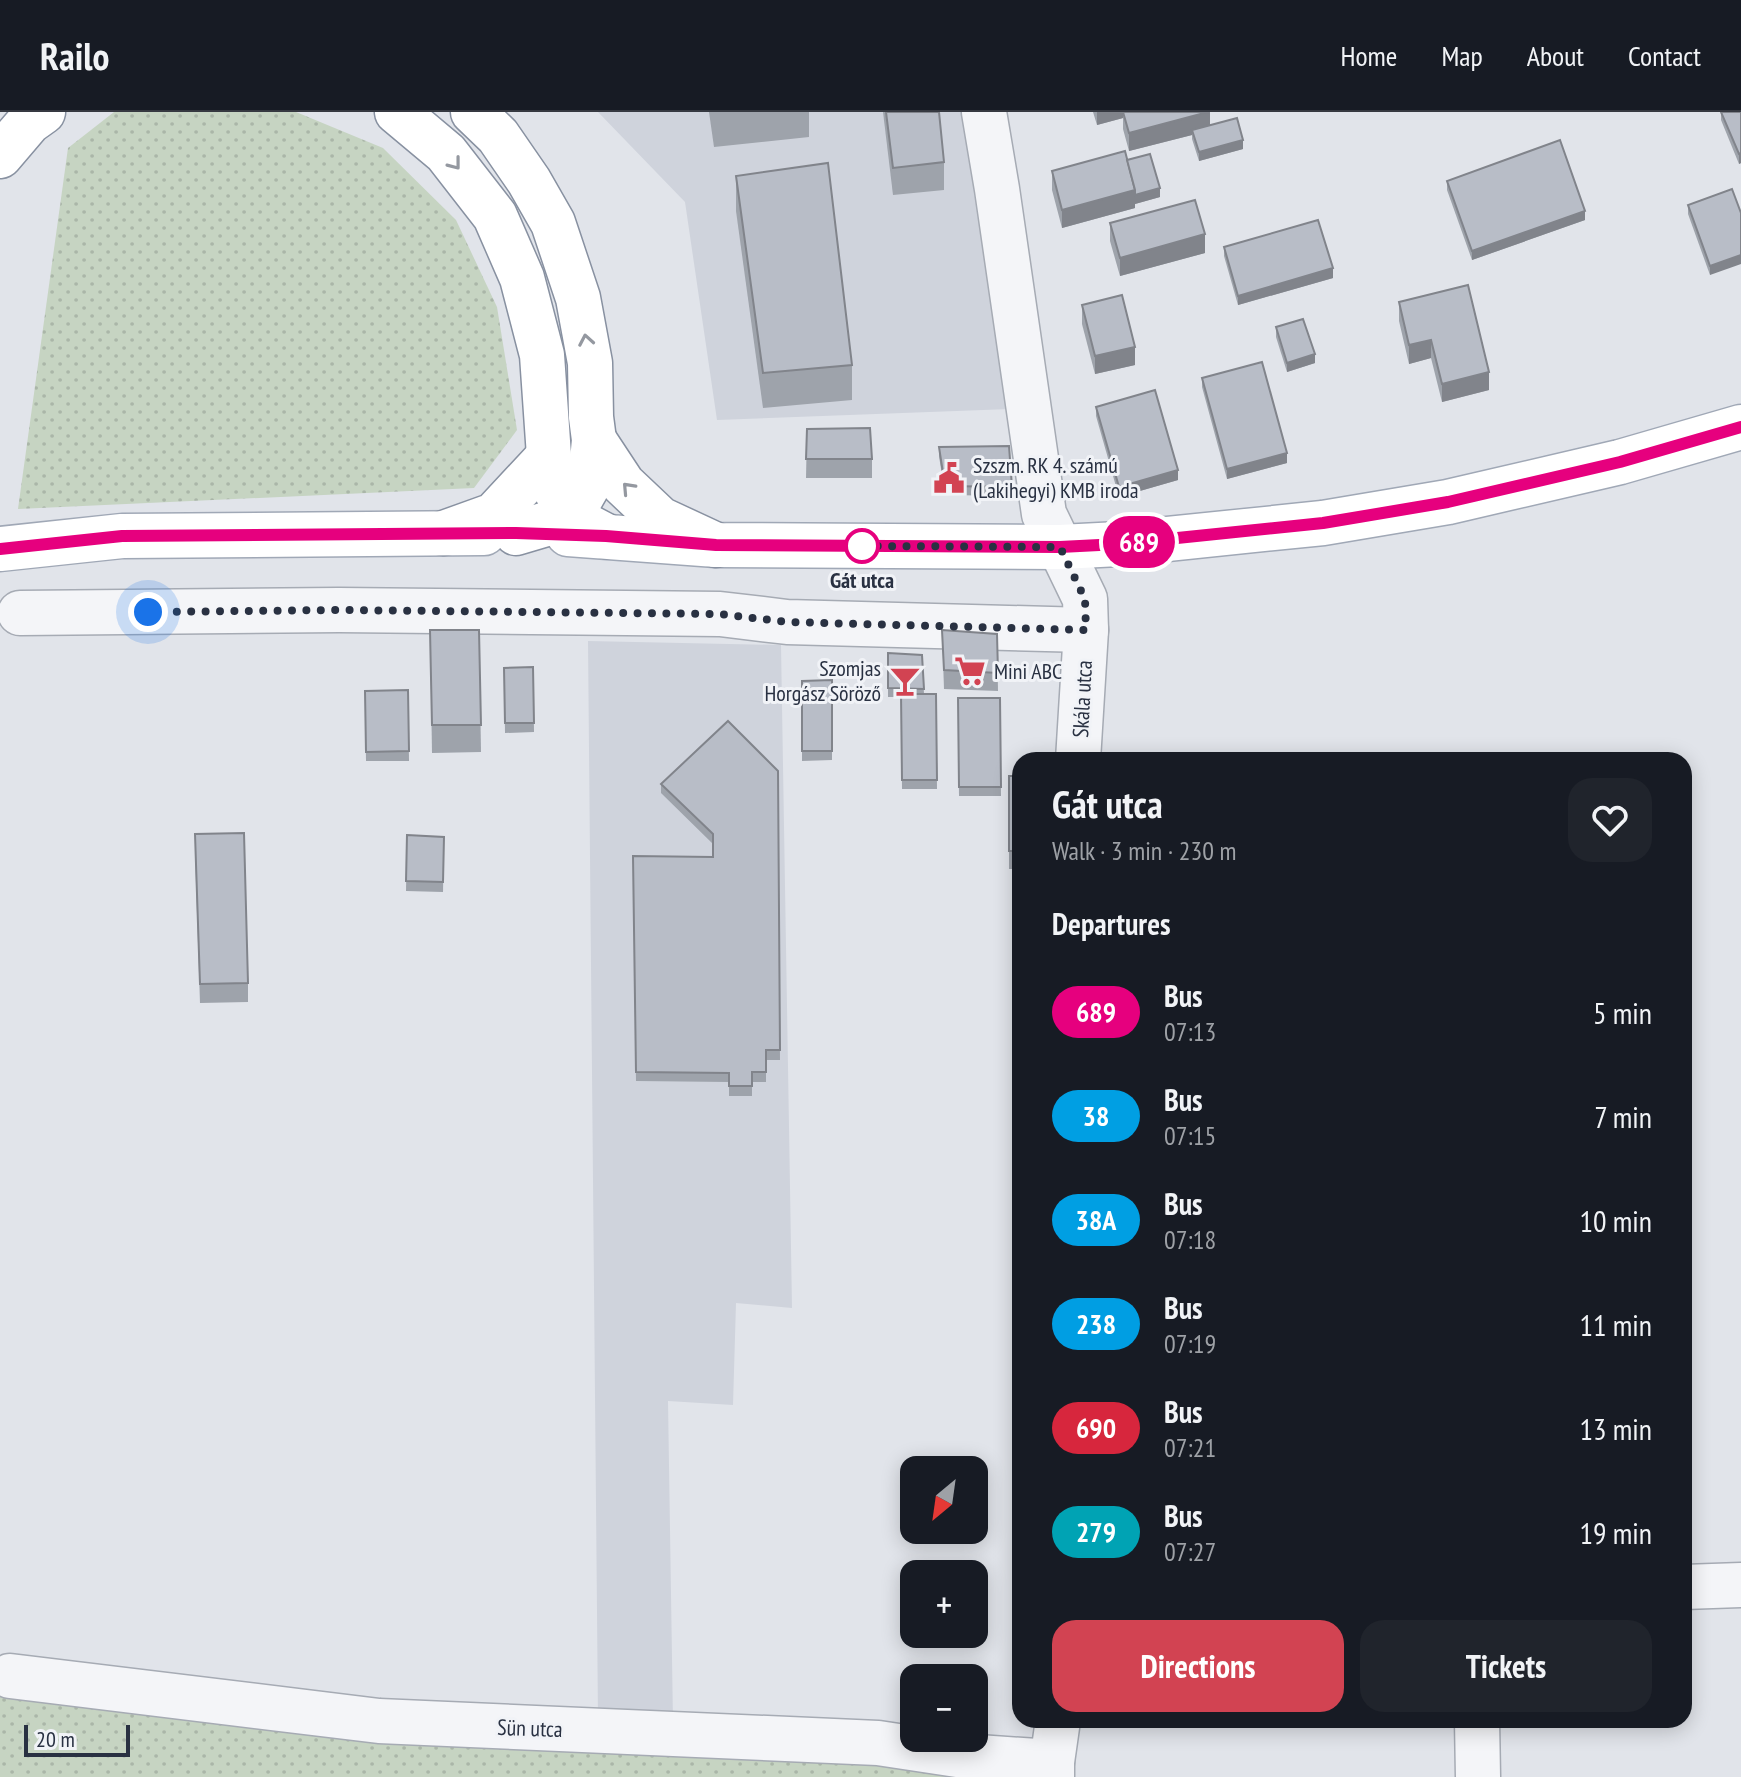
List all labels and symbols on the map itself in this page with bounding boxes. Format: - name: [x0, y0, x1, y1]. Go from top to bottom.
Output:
- one-way arrow: [445, 155, 459, 170]
- one-way arrow: [578, 333, 595, 346]
- place label: Szszm. RK 4. számú (Lakihegyi) KMB iroda: [973, 451, 1139, 504]
- public building icon: Szszm. RK 4. számú (Lakihegyi) KMB iroda: [932, 461, 966, 495]
- one-way arrow: [623, 483, 638, 497]
- line badge: 689: [1093, 516, 1185, 568]
- marker: Gát utca: [845, 529, 879, 563]
- place label: Gát utca: [830, 566, 894, 594]
- your location: [128, 592, 168, 632]
- place label: Szomjas Horgász Söröző: [765, 654, 881, 707]
- supermarket icon: Mini ABC: [953, 654, 987, 688]
- place label: Mini ABC: [994, 657, 1062, 685]
- street label: Skála utca: [1066, 660, 1098, 738]
- bar icon: Szomjas Horgász Söröző: [888, 664, 922, 698]
- north arrow: [900, 1456, 988, 1544]
- street label: Sün utca: [497, 1713, 563, 1743]
- scale bar: [24, 1721, 130, 1757]

